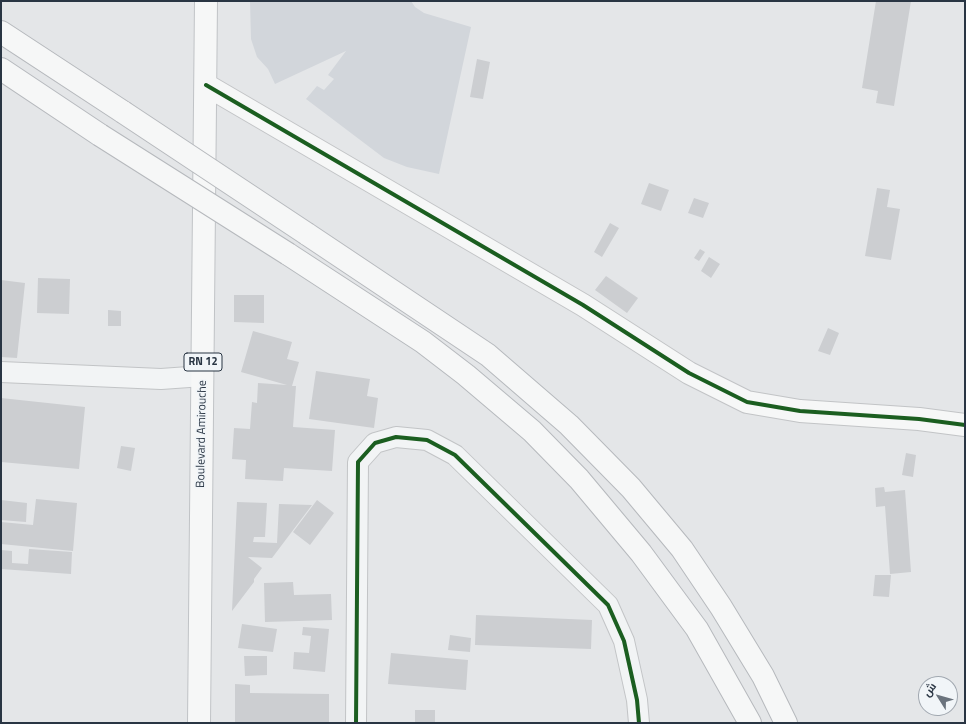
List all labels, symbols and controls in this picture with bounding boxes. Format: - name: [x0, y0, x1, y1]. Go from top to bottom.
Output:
- road number: RN 12: [184, 353, 222, 371]
- street label: Boulevard Amirouche: [194, 380, 210, 488]
- north arrow: [918, 676, 958, 716]
- text: ش: [919, 679, 940, 700]

